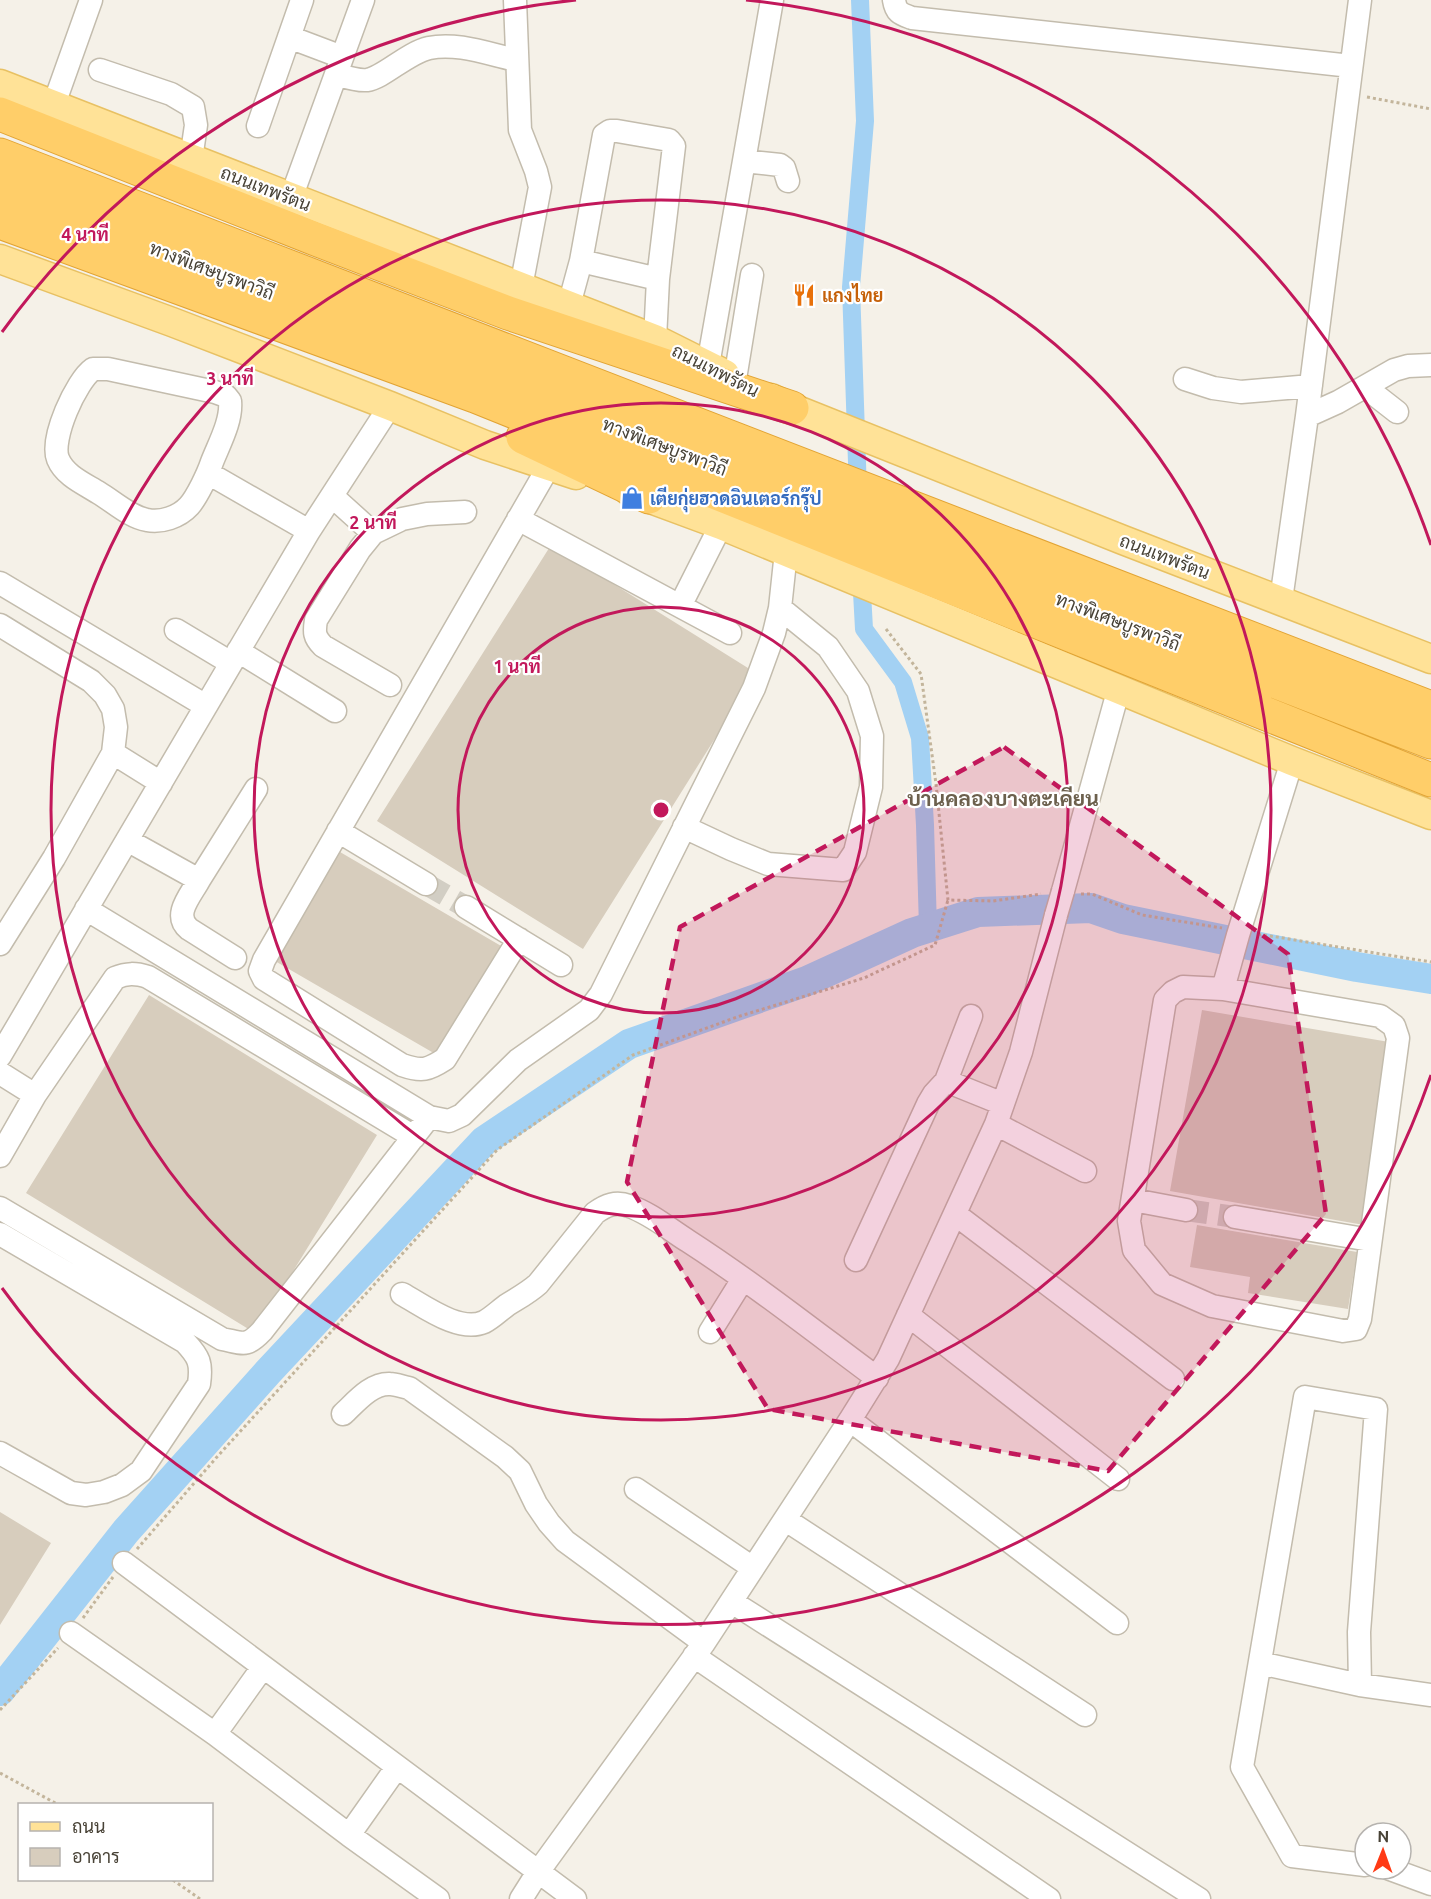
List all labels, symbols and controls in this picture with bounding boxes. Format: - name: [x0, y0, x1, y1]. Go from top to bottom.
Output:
- street label: ถนนเทพรัตน: [218, 162, 314, 214]
- text: 4 นาที: [61, 222, 109, 244]
- street label: ทางพิเศษบูรพาวิถี: [145, 235, 278, 307]
- restaurant icon: แกงไทย: [791, 282, 817, 308]
- place label: แกงไทย: [822, 283, 883, 305]
- street label: ถนนเทพรัตน: [669, 340, 763, 400]
- text: 3 นาที: [206, 366, 254, 388]
- street label: ทางพิเศษบูรพาวิถี: [598, 411, 731, 483]
- shop icon: เตียกุ่ยฮวดอินเตอร์กรุ๊ป: [619, 485, 645, 511]
- place label: เตียกุ่ยฮวดอินเตอร์กรุ๊ป: [650, 486, 821, 513]
- text: 2 นาที: [349, 510, 397, 532]
- street label: ถนนเทพรัตน: [1117, 530, 1213, 582]
- street label: ทางพิเศษบูรพาวิถี: [1051, 586, 1184, 658]
- text: 1 นาที: [493, 654, 541, 676]
- district label: บ้านคลองบางตะเคียน: [907, 786, 1099, 810]
- centre of rings: [651, 800, 671, 820]
- legend: [18, 1803, 213, 1881]
- text: ถนน: [72, 1816, 105, 1836]
- north arrow: [1353, 1821, 1413, 1881]
- text: N: [1377, 1827, 1389, 1845]
- text: อาคาร: [72, 1846, 120, 1866]

